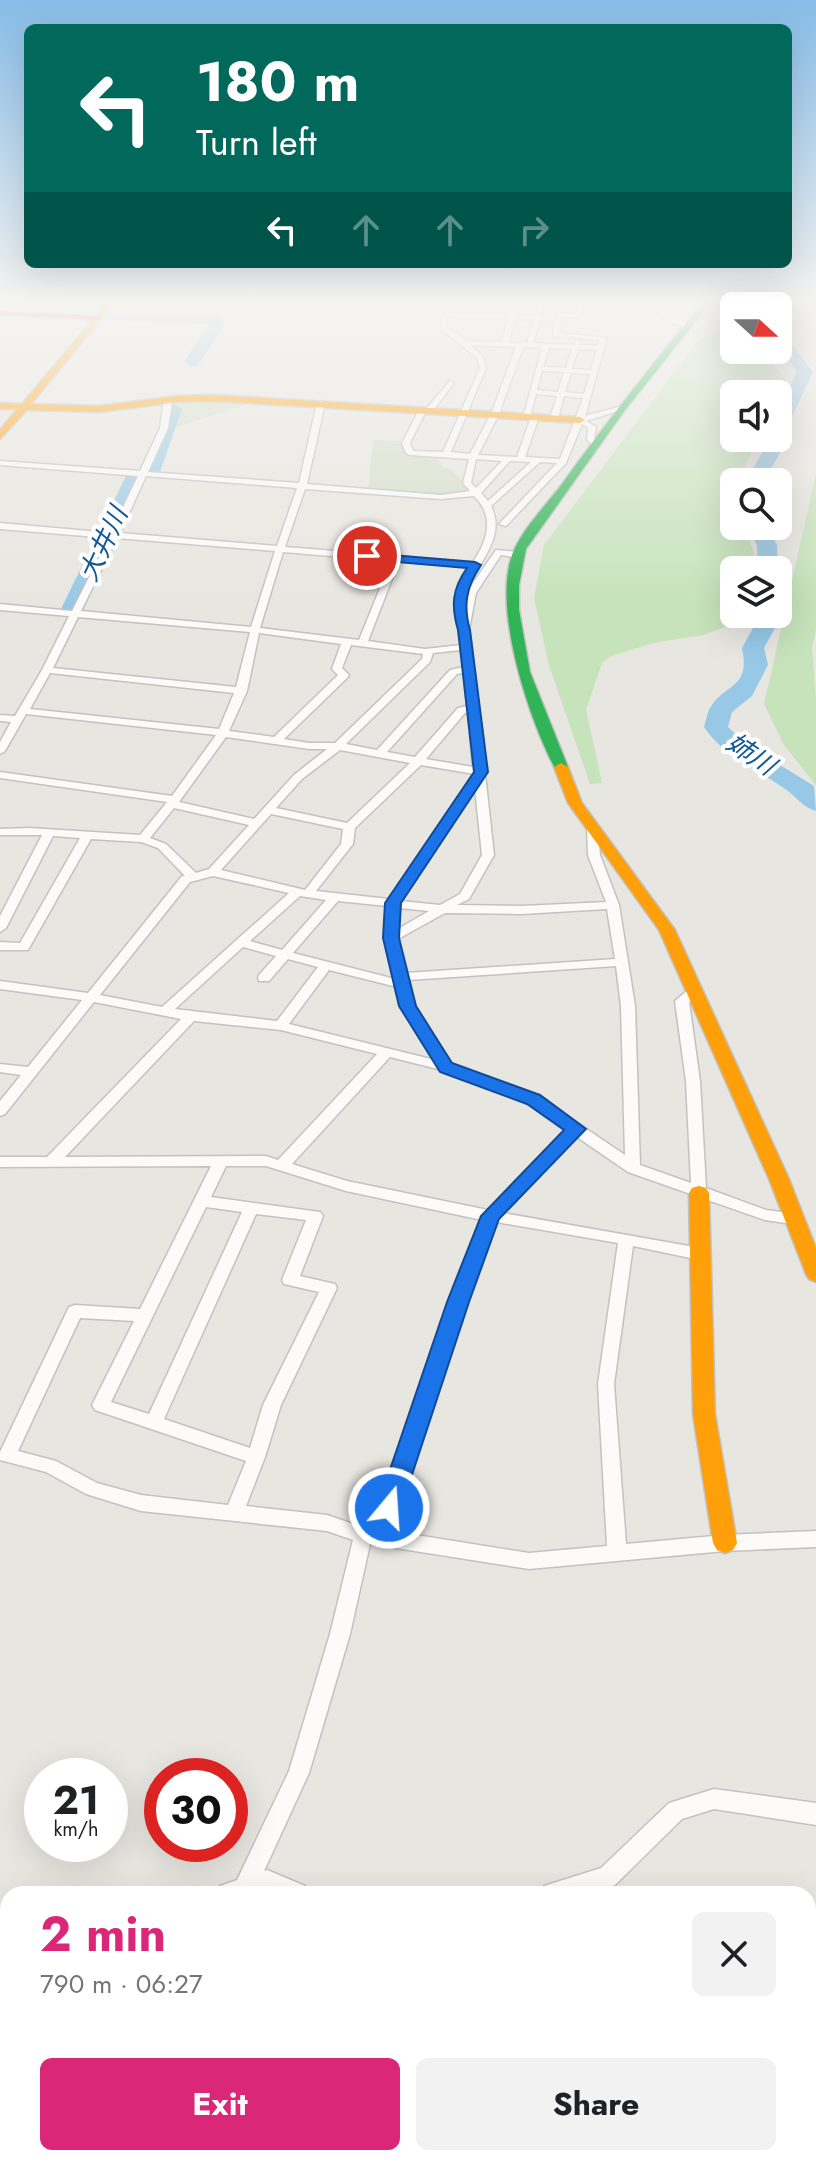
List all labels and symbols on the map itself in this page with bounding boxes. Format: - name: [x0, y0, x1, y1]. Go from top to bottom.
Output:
- north arrow: [720, 292, 792, 364]
- water label: 大井川: [69, 498, 138, 587]
- pin: [333, 522, 401, 590]
- water label: 姉川: [719, 724, 786, 786]
- position arrow: [347, 1466, 431, 1550]
- speed limit sign: 30: [144, 1758, 248, 1862]

